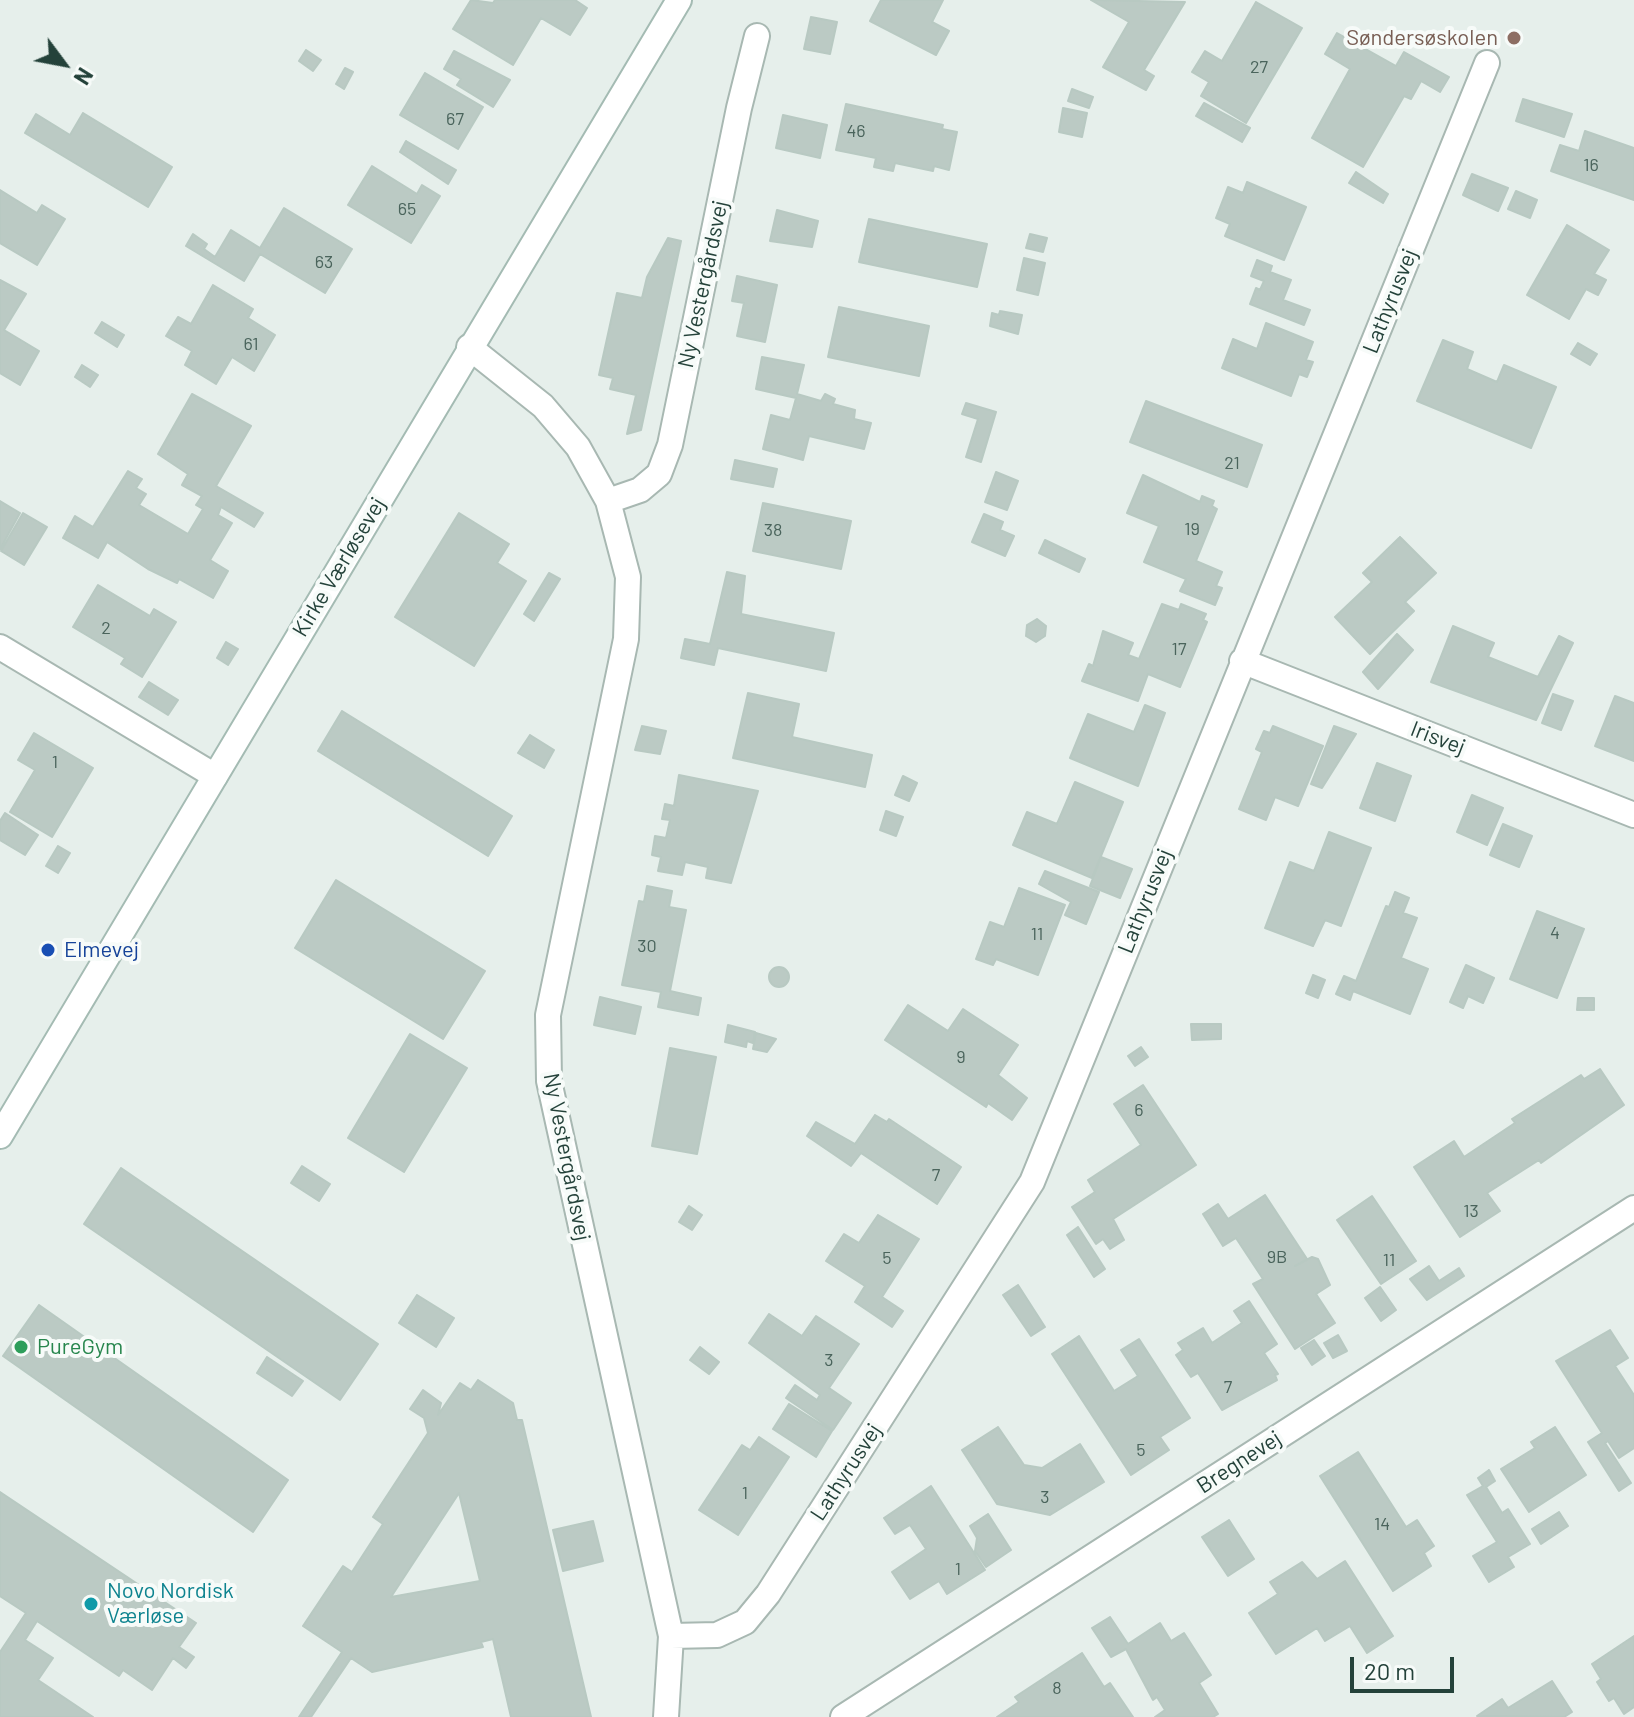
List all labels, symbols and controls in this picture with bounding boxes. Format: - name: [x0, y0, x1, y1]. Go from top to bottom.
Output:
- north arrow: [24, 24, 104, 104]
- place label: Søndersøskolen: [1346, 25, 1498, 51]
- marker: Søndersøskolen: [1505, 29, 1523, 47]
- house number: 27: [1250, 56, 1268, 78]
- text: N: [69, 64, 99, 90]
- house number: 67: [446, 108, 464, 130]
- house number: 46: [846, 120, 866, 142]
- house number: 16: [1583, 154, 1599, 176]
- house number: 65: [398, 198, 416, 220]
- street label: Ny Vestergårdsvej: [672, 198, 734, 370]
- street label: Lathyrusvej: [1357, 245, 1423, 357]
- house number: 63: [315, 251, 333, 273]
- house number: 61: [243, 333, 259, 355]
- house number: 21: [1224, 452, 1240, 474]
- street label: Kirke Værløsevej: [287, 493, 391, 641]
- house number: 19: [1184, 518, 1200, 540]
- house number: 38: [764, 519, 782, 541]
- house number: 2: [101, 617, 111, 639]
- house number: 17: [1172, 638, 1186, 660]
- street label: Irisvej: [1407, 716, 1469, 760]
- house number: 1: [52, 751, 58, 773]
- street label: Lathyrusvej: [1112, 845, 1178, 957]
- house number: 4: [1550, 922, 1560, 944]
- house number: 11: [1031, 923, 1043, 945]
- house number: 30: [637, 935, 657, 957]
- place label: Elmevej: [64, 937, 139, 963]
- marker: Elmevej: [39, 941, 57, 959]
- house number: 9: [956, 1046, 966, 1068]
- street label: Ny Vestergårdsvej: [538, 1071, 596, 1243]
- house number: 6: [1134, 1099, 1144, 1121]
- house number: 7: [932, 1164, 940, 1186]
- house number: 13: [1463, 1200, 1479, 1222]
- house number: 9B: [1267, 1246, 1287, 1268]
- house number: 5: [882, 1247, 892, 1269]
- house number: 11: [1383, 1249, 1395, 1271]
- place label: PureGym: [37, 1334, 123, 1360]
- marker: PureGym: [12, 1338, 30, 1356]
- house number: 3: [824, 1349, 834, 1371]
- house number: 7: [1224, 1376, 1232, 1398]
- street label: Lathyrusvej: [805, 1419, 887, 1525]
- street label: Bregnevej: [1192, 1425, 1286, 1499]
- house number: 5: [1136, 1439, 1146, 1461]
- house number: 1: [742, 1482, 748, 1504]
- house number: 3: [1040, 1486, 1050, 1508]
- house number: 14: [1374, 1513, 1390, 1535]
- house number: 1: [955, 1558, 961, 1580]
- place label: Novo Nordisk Værløse: [107, 1578, 234, 1630]
- marker: Novo Nordisk Værløse: [82, 1595, 100, 1613]
- scale bar: [1354, 1641, 1458, 1691]
- text: 20 m: [1364, 1656, 1415, 1685]
- house number: 8: [1052, 1677, 1062, 1699]

